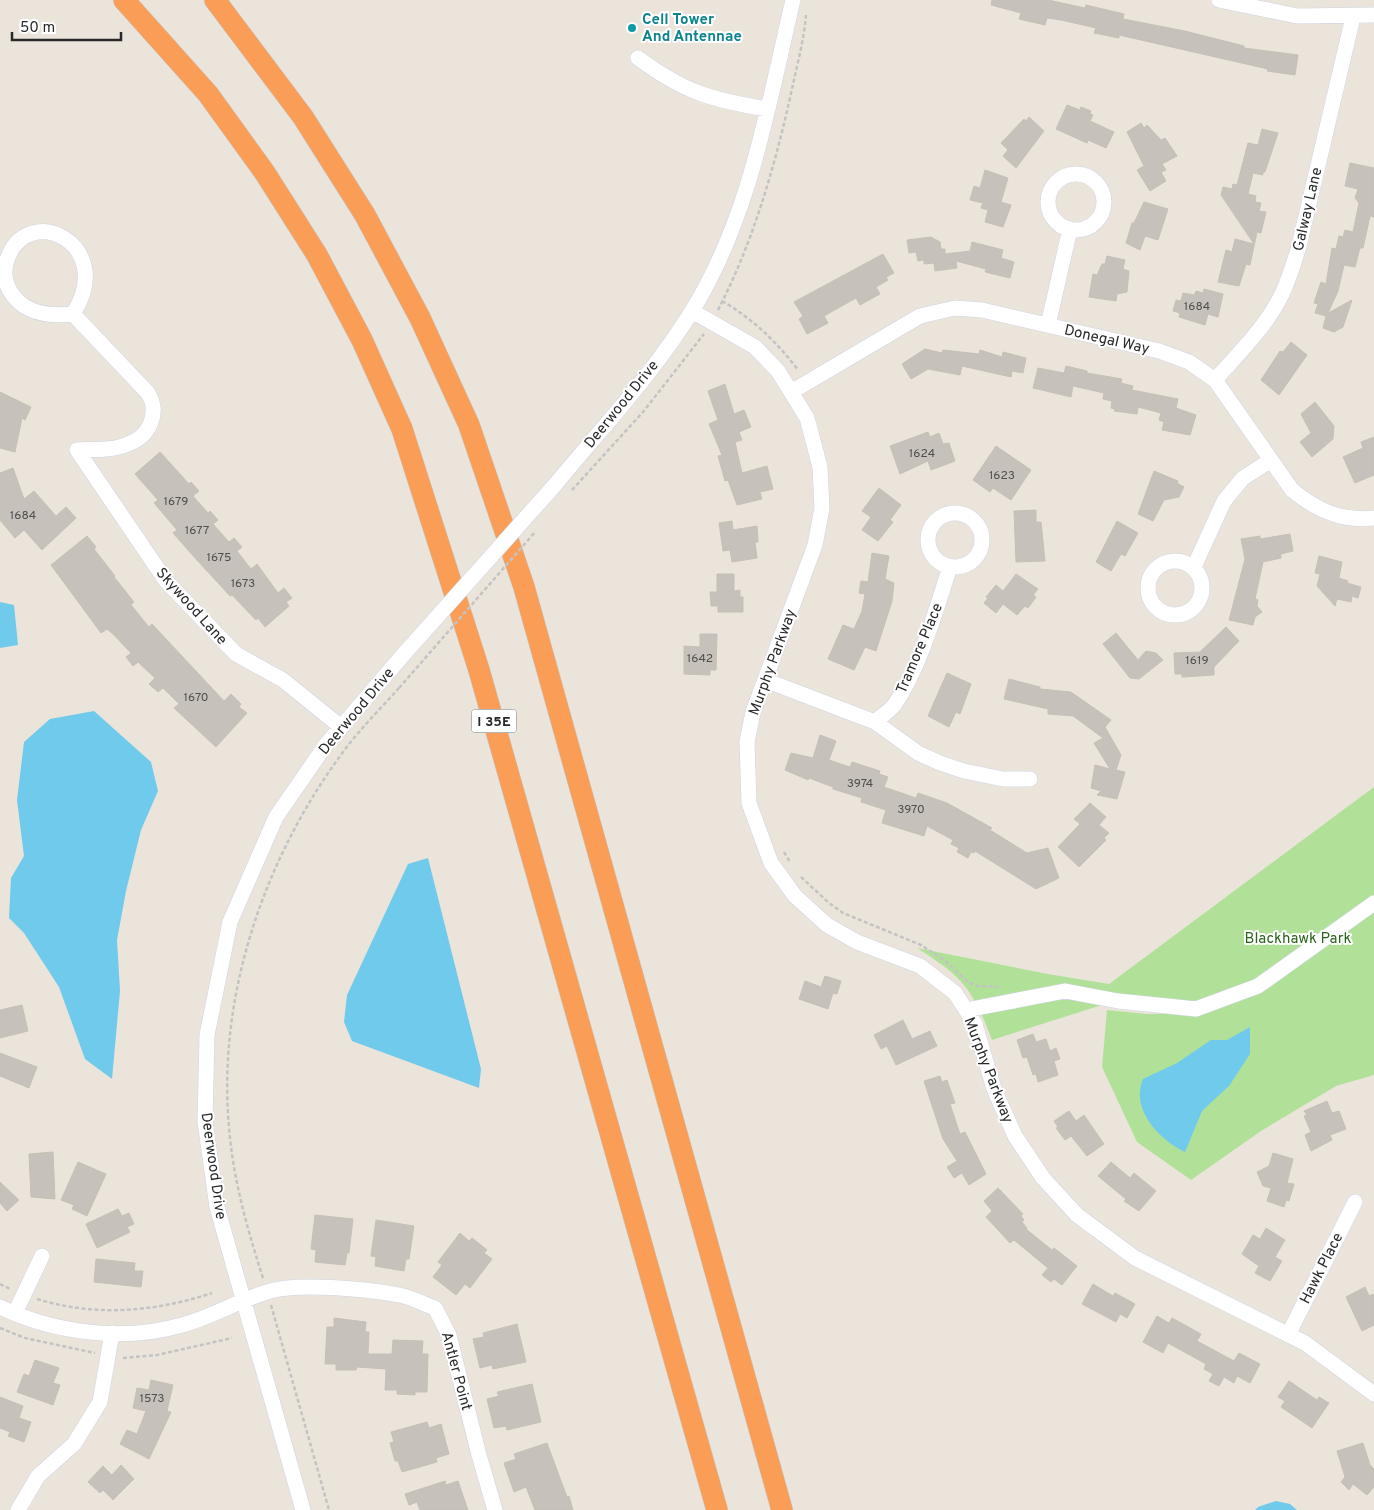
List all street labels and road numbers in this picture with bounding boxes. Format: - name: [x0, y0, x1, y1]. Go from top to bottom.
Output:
- street label: Galway Lane: [1290, 166, 1327, 253]
- street label: Donegal Way: [1062, 321, 1151, 360]
- street label: Deerwood Drive: [581, 357, 663, 453]
- street label: Skywood Lane: [151, 564, 231, 650]
- street label: Tramore Place: [893, 600, 948, 697]
- street label: Murphy Parkway: [745, 607, 801, 718]
- street label: Deerwood Drive: [315, 665, 399, 759]
- road number: I 35E: [472, 709, 516, 732]
- street label: Murphy Parkway: [959, 1015, 1017, 1126]
- street label: Deerwood Drive: [196, 1112, 229, 1221]
- street label: Hawk Place: [1296, 1230, 1348, 1307]
- street label: Antler Point: [436, 1330, 475, 1413]

